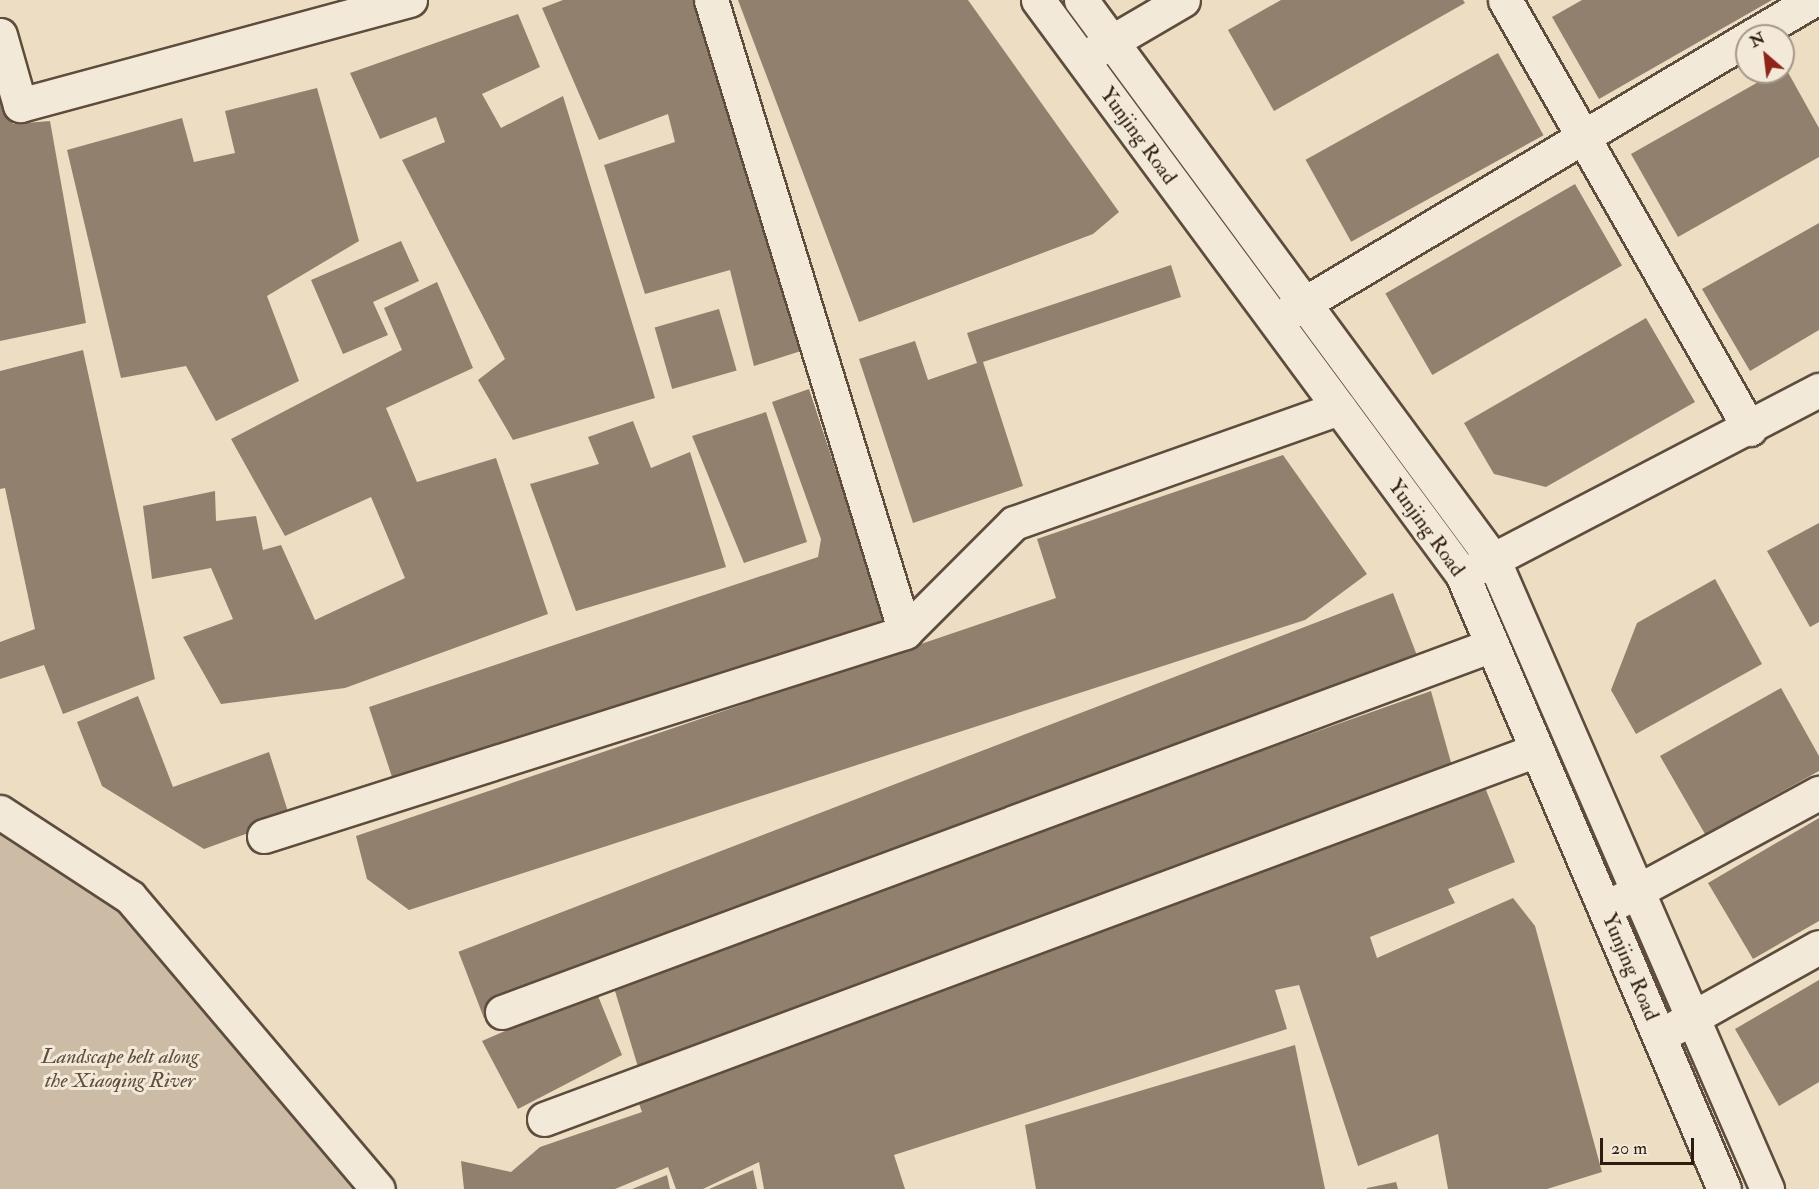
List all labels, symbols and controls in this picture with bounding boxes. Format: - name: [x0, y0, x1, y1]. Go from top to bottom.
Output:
- north arrow: [1735, 24, 1795, 84]
- text: N: [1746, 28, 1769, 52]
- street label: Yunjing Road: [1094, 82, 1182, 190]
- street label: Yunjing Road: [1382, 474, 1470, 582]
- street label: Yunjing Road: [1596, 909, 1664, 1025]
- park label: Landscape belt along the Xiaoqing River: [41, 1044, 199, 1094]
- scale bar: [1603, 1126, 1698, 1164]
- text: 20 m: [1611, 1137, 1647, 1160]

